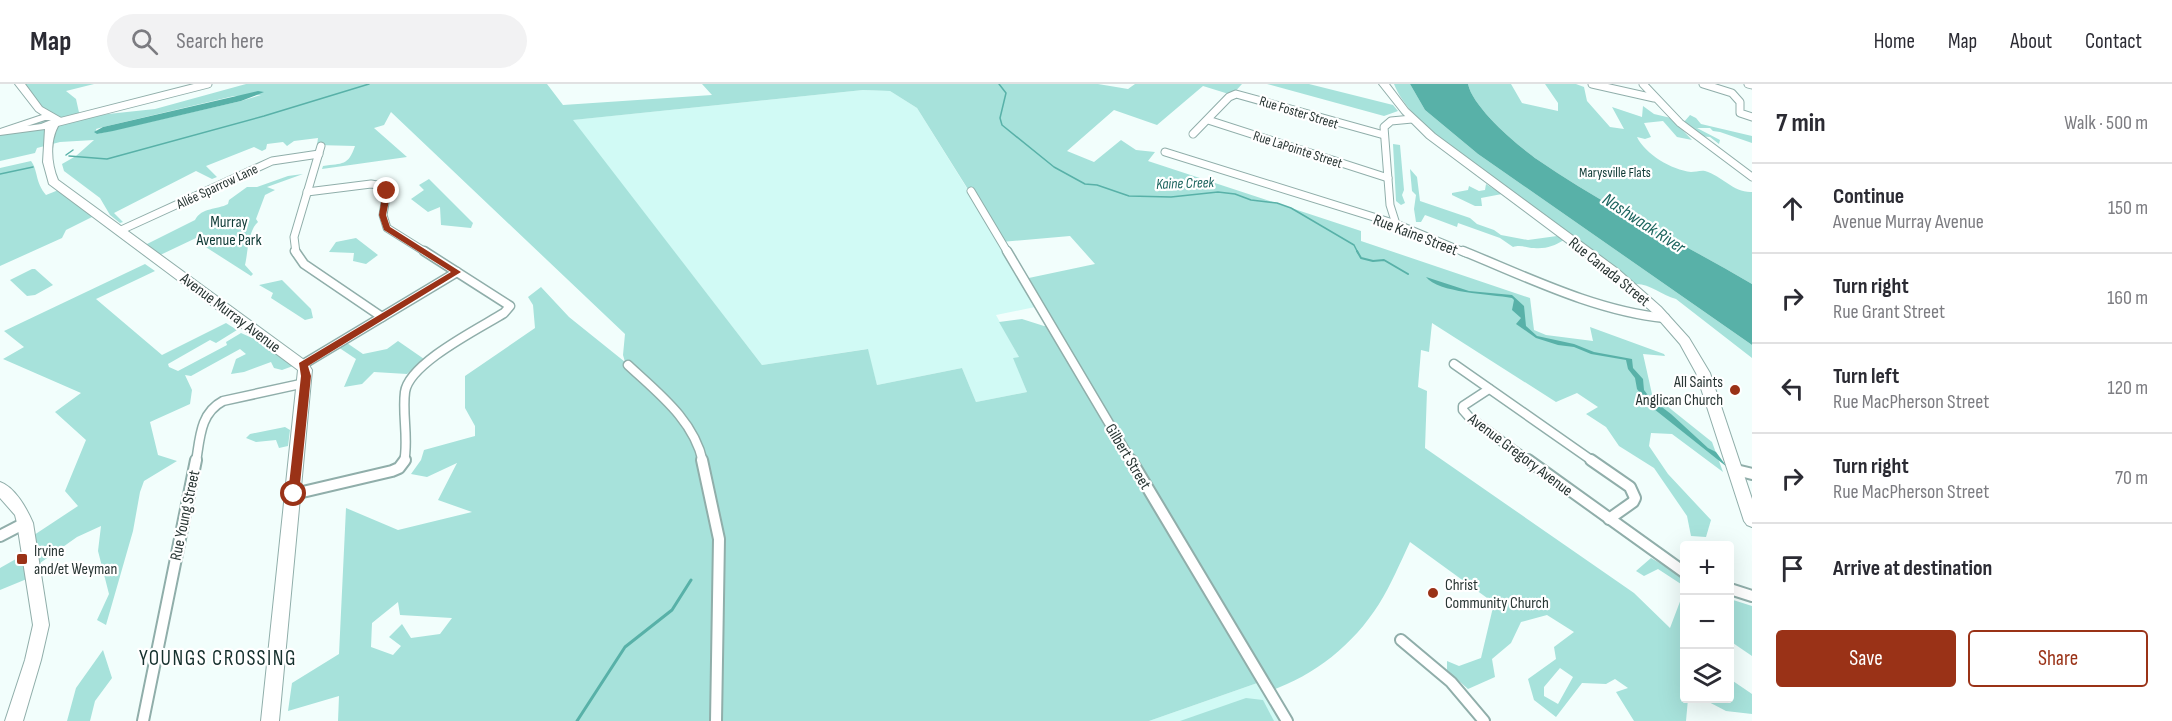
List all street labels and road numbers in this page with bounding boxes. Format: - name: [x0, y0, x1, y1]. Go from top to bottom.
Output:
- street label: Rue Foster Street: [1257, 92, 1340, 133]
- street label: Rue LaPointe Street: [1251, 127, 1345, 172]
- street label: Allée Sparrow Lane: [173, 160, 261, 213]
- street label: Rue Kaine Street: [1371, 211, 1460, 260]
- street label: Rue Canada Street: [1565, 234, 1654, 311]
- street label: Avenue Murray Avenue: [175, 269, 284, 357]
- street label: Avenue Gregory Avenue: [1463, 409, 1576, 501]
- street label: Gilbert Street: [1101, 421, 1155, 493]
- street label: Rue Young Street: [167, 468, 204, 562]

